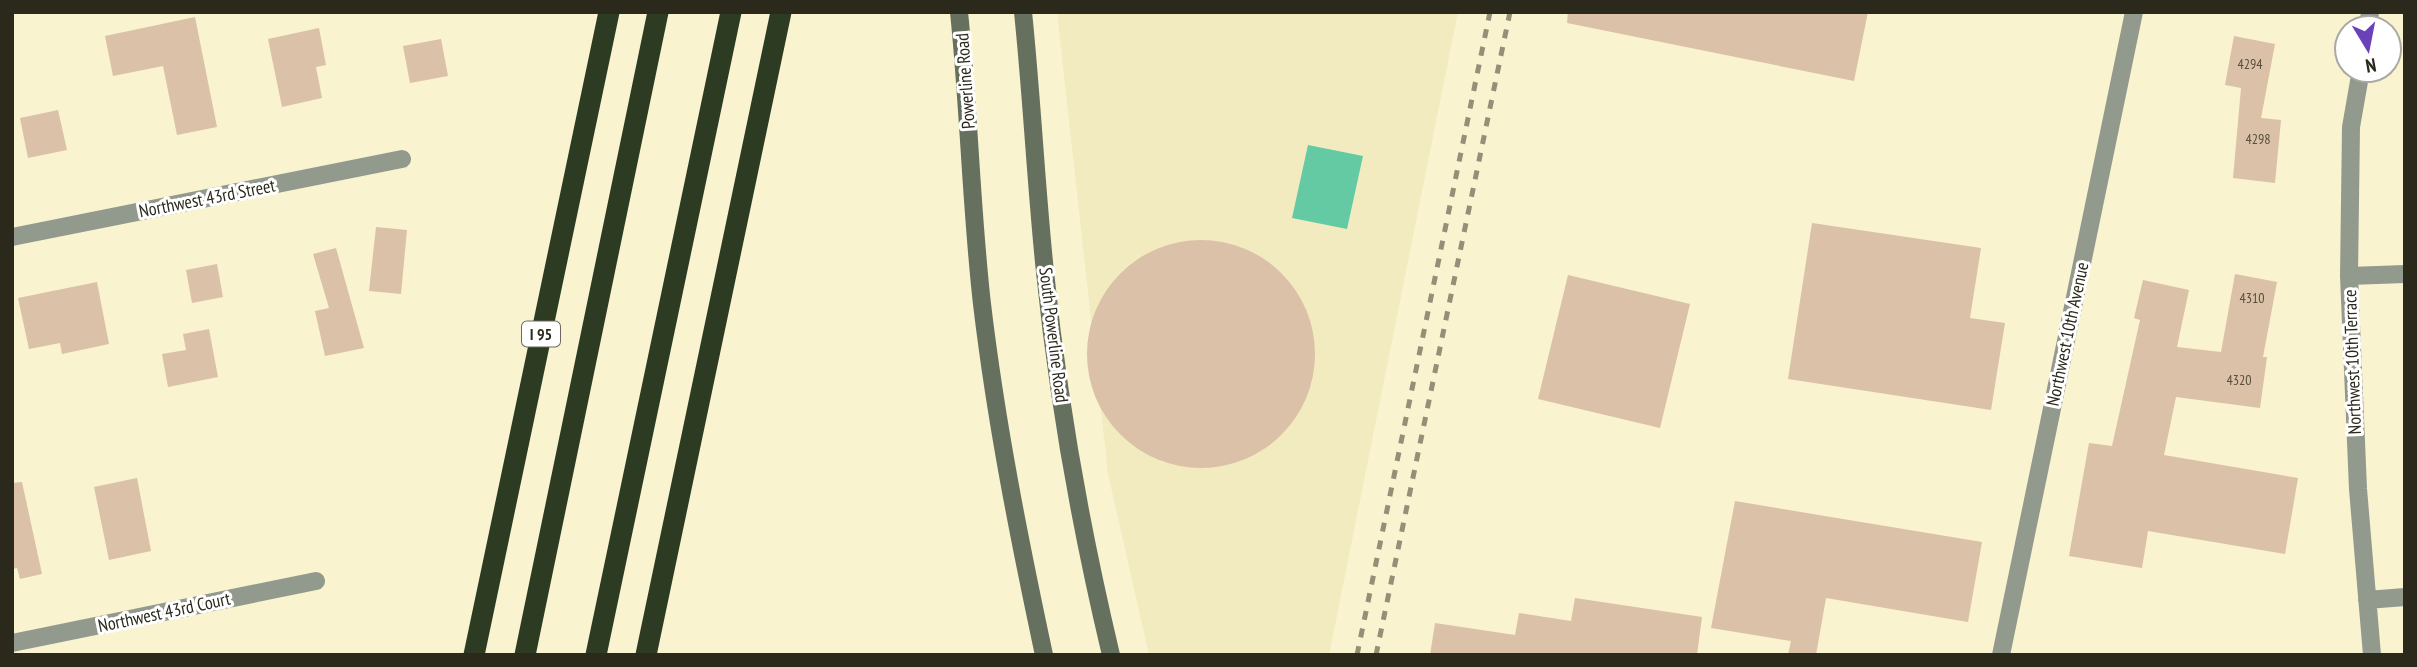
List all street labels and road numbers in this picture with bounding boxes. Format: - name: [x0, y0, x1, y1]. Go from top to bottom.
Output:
- street label: Powerline Road: [950, 32, 980, 130]
- street label: Northwest 43rd Street: [137, 173, 277, 222]
- street label: Northwest 10th Avenue: [2041, 260, 2093, 408]
- street label: South Powerline Road: [1034, 266, 1074, 404]
- street label: Northwest 10th Terrace: [2338, 289, 2366, 435]
- road number: I 95: [522, 322, 560, 346]
- street label: Northwest 43rd Court: [96, 587, 232, 637]

